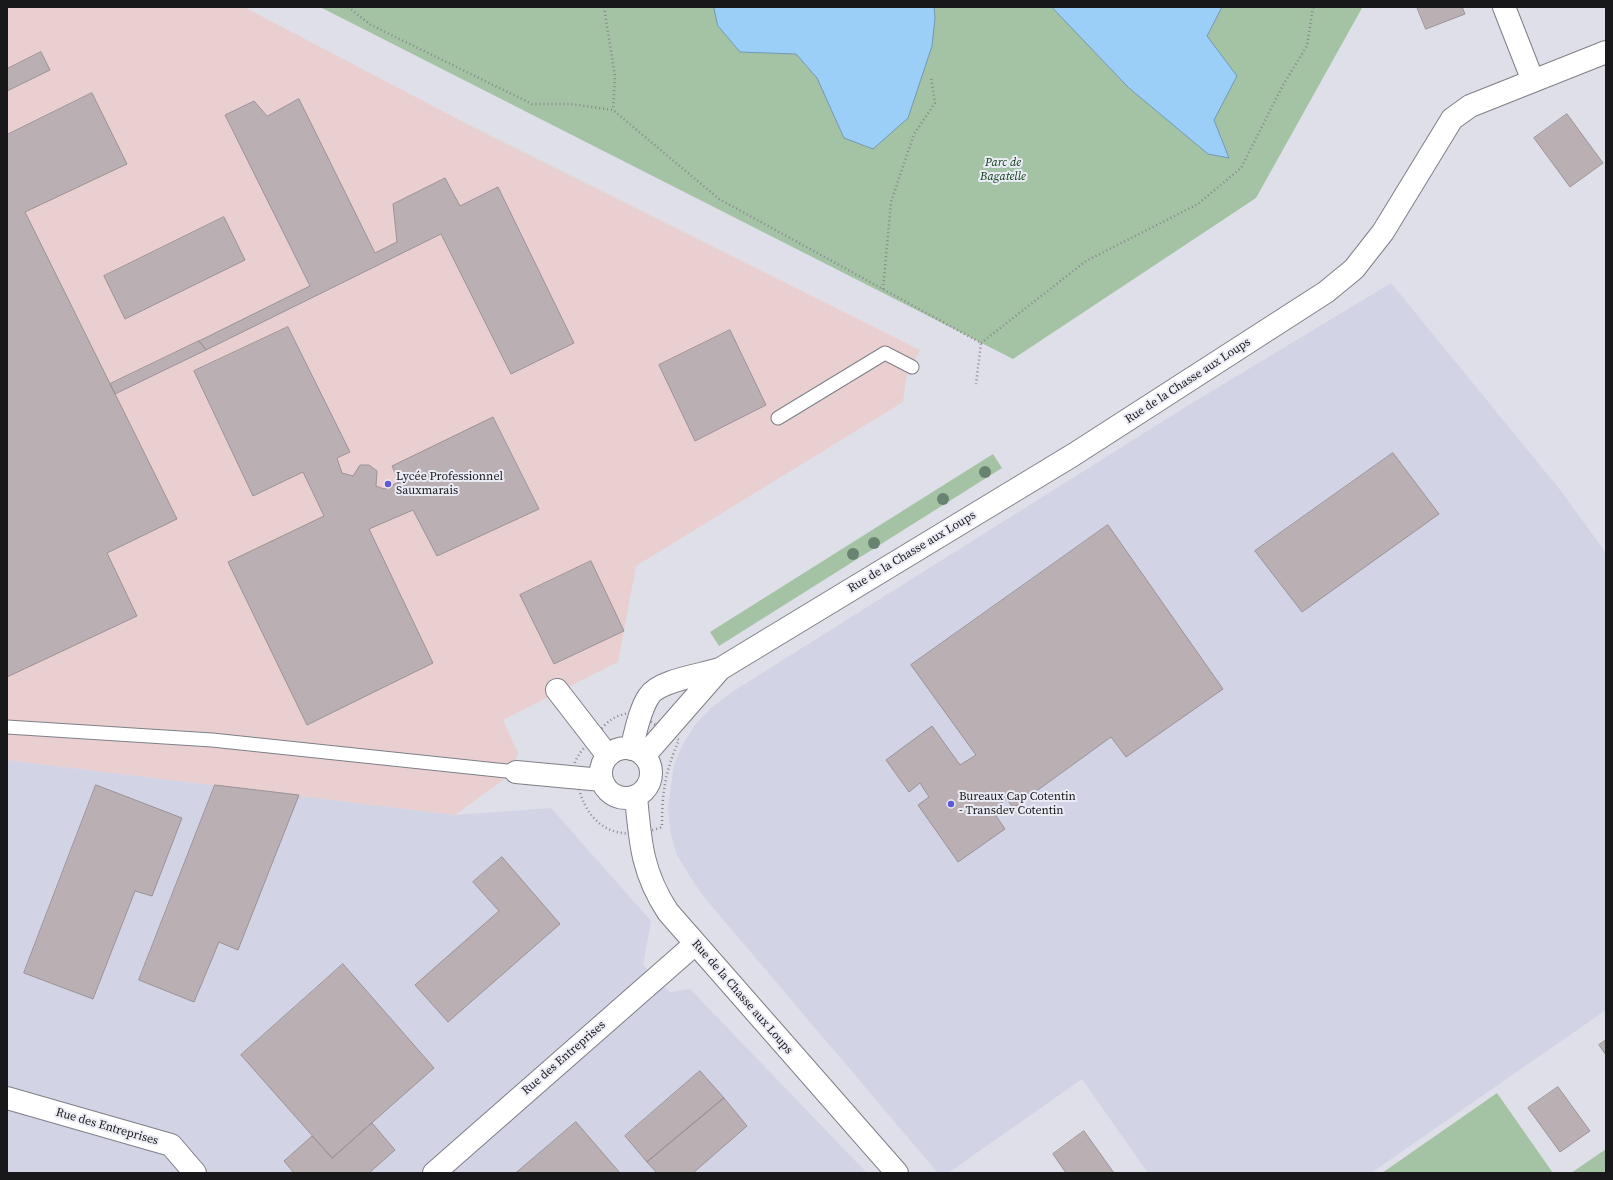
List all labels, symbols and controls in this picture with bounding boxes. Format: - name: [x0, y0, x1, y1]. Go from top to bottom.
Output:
- park label: Parc de Bagatelle: [980, 156, 1026, 184]
- street label: Rue de la Chasse aux Loups: [1123, 335, 1253, 427]
- place label: Lycée Professionnel Sauxmarais: [396, 470, 503, 498]
- marker: Lycée Professionnel Sauxmarais: [383, 479, 393, 489]
- street label: Rue de la Chasse aux Loups: [845, 508, 979, 596]
- place label: Bureaux Cap Cotentin - Transdev Cotentin: [959, 790, 1076, 818]
- marker: Bureaux Cap Cotentin - Transdev Cotentin: [946, 799, 956, 809]
- street label: Rue de la Chasse aux Loups: [688, 937, 796, 1057]
- street label: Rue des Entreprises: [519, 1018, 609, 1098]
- street label: Rue des Entreprises: [54, 1105, 160, 1149]

